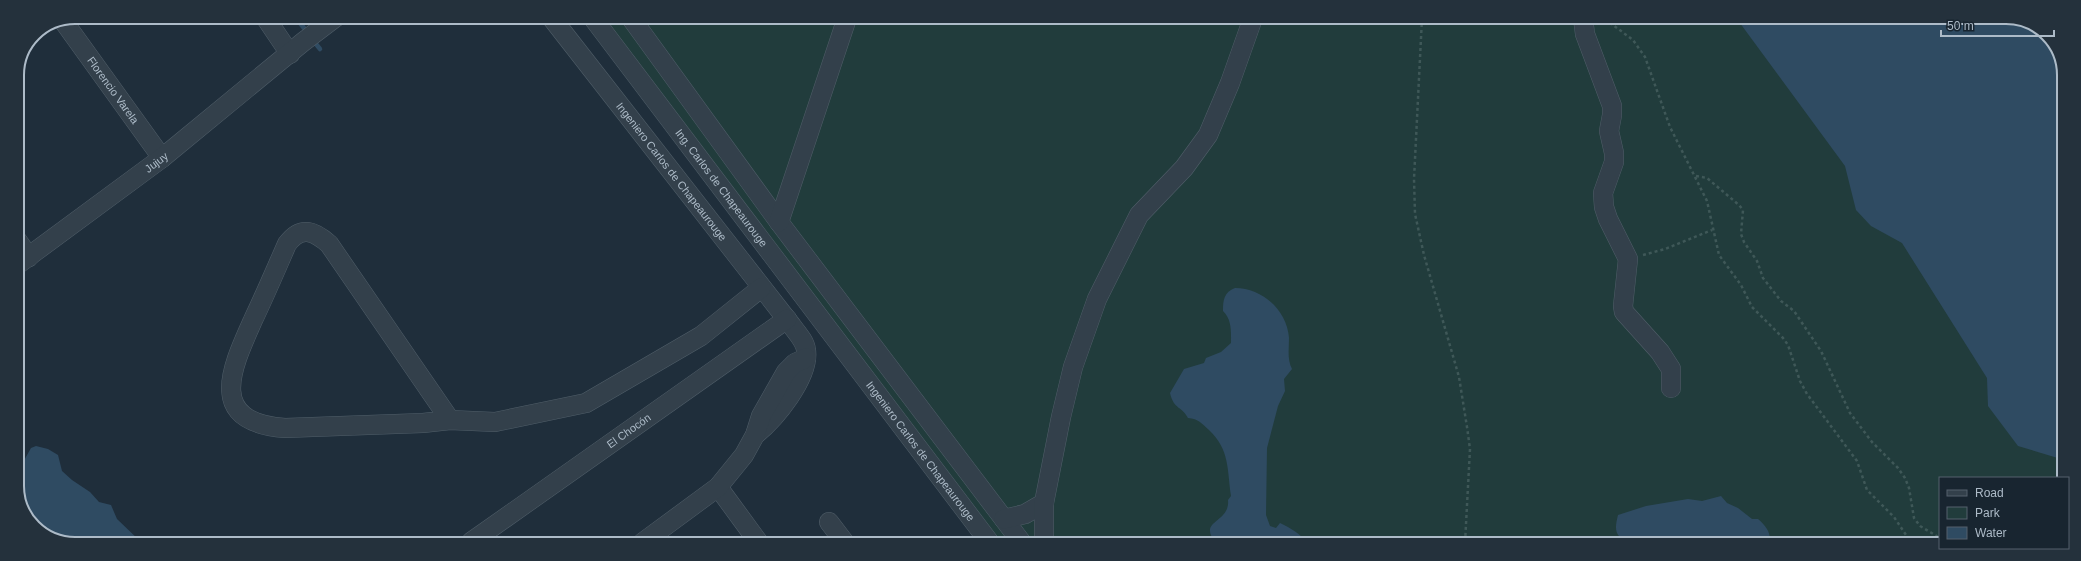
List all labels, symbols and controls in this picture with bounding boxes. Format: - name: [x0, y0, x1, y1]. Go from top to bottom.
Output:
- scale bar: [1941, 12, 2054, 38]
- text: 50 m: [1947, 19, 1974, 33]
- street label: Florencio Varela: [85, 54, 142, 127]
- street label: Ingeniero Carlos de Chapeaurouge: [614, 100, 729, 243]
- street label: Ing. Carlos de Chapeaurouge: [673, 127, 770, 249]
- street label: Jujuy: [142, 149, 171, 175]
- street label: Ingeniero Carlos de Chapeaurouge: [864, 379, 977, 523]
- street label: El Chocón: [604, 411, 653, 450]
- legend: [1939, 477, 2069, 549]
- text: Road: [1975, 486, 2004, 500]
- text: Park: [1975, 506, 2001, 520]
- text: Water: [1975, 526, 2007, 540]

